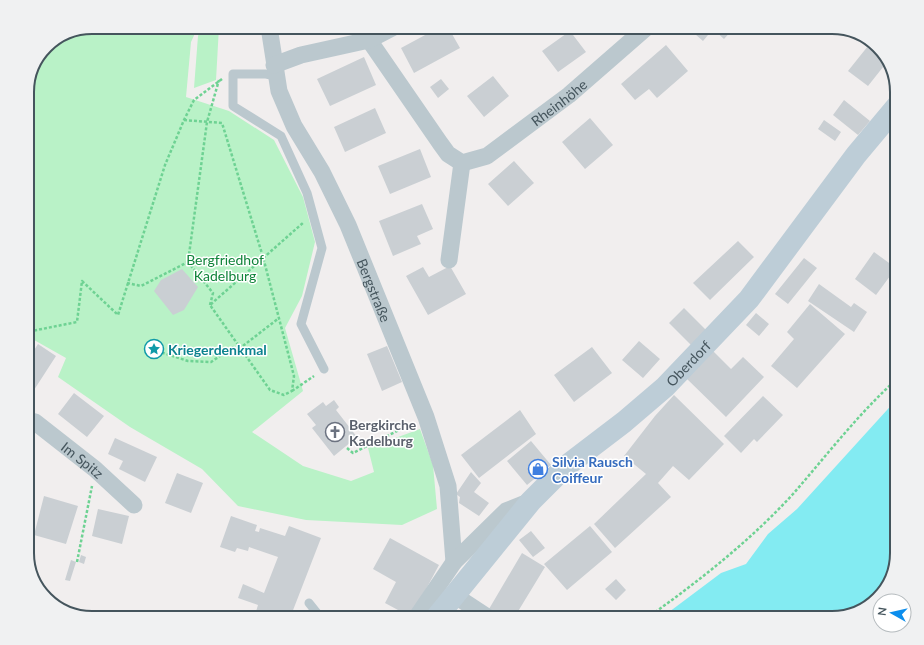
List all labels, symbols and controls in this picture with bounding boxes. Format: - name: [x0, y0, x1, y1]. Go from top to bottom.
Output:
- street label: Rheinhöhe: [527, 75, 590, 129]
- park label: Bergfriedhof Kadelburg: [186, 251, 264, 284]
- street label: Bergstraße: [354, 256, 395, 324]
- street label: Oberdorf: [662, 337, 714, 390]
- place icon: Kriegerdenkmal: [143, 338, 165, 360]
- place label: Kriegerdenkmal: [168, 341, 267, 358]
- place label: Bergkirche Kadelburg: [349, 416, 417, 449]
- church icon: Bergkirche Kadelburg: [324, 421, 346, 443]
- street label: Im Spitz: [58, 438, 107, 481]
- place label: Silvia Rausch Coiffeur: [552, 453, 633, 486]
- shop icon: Silvia Rausch Coiffeur: [527, 458, 549, 480]
- north arrow: [872, 593, 912, 633]
- text: N: [875, 606, 889, 617]

